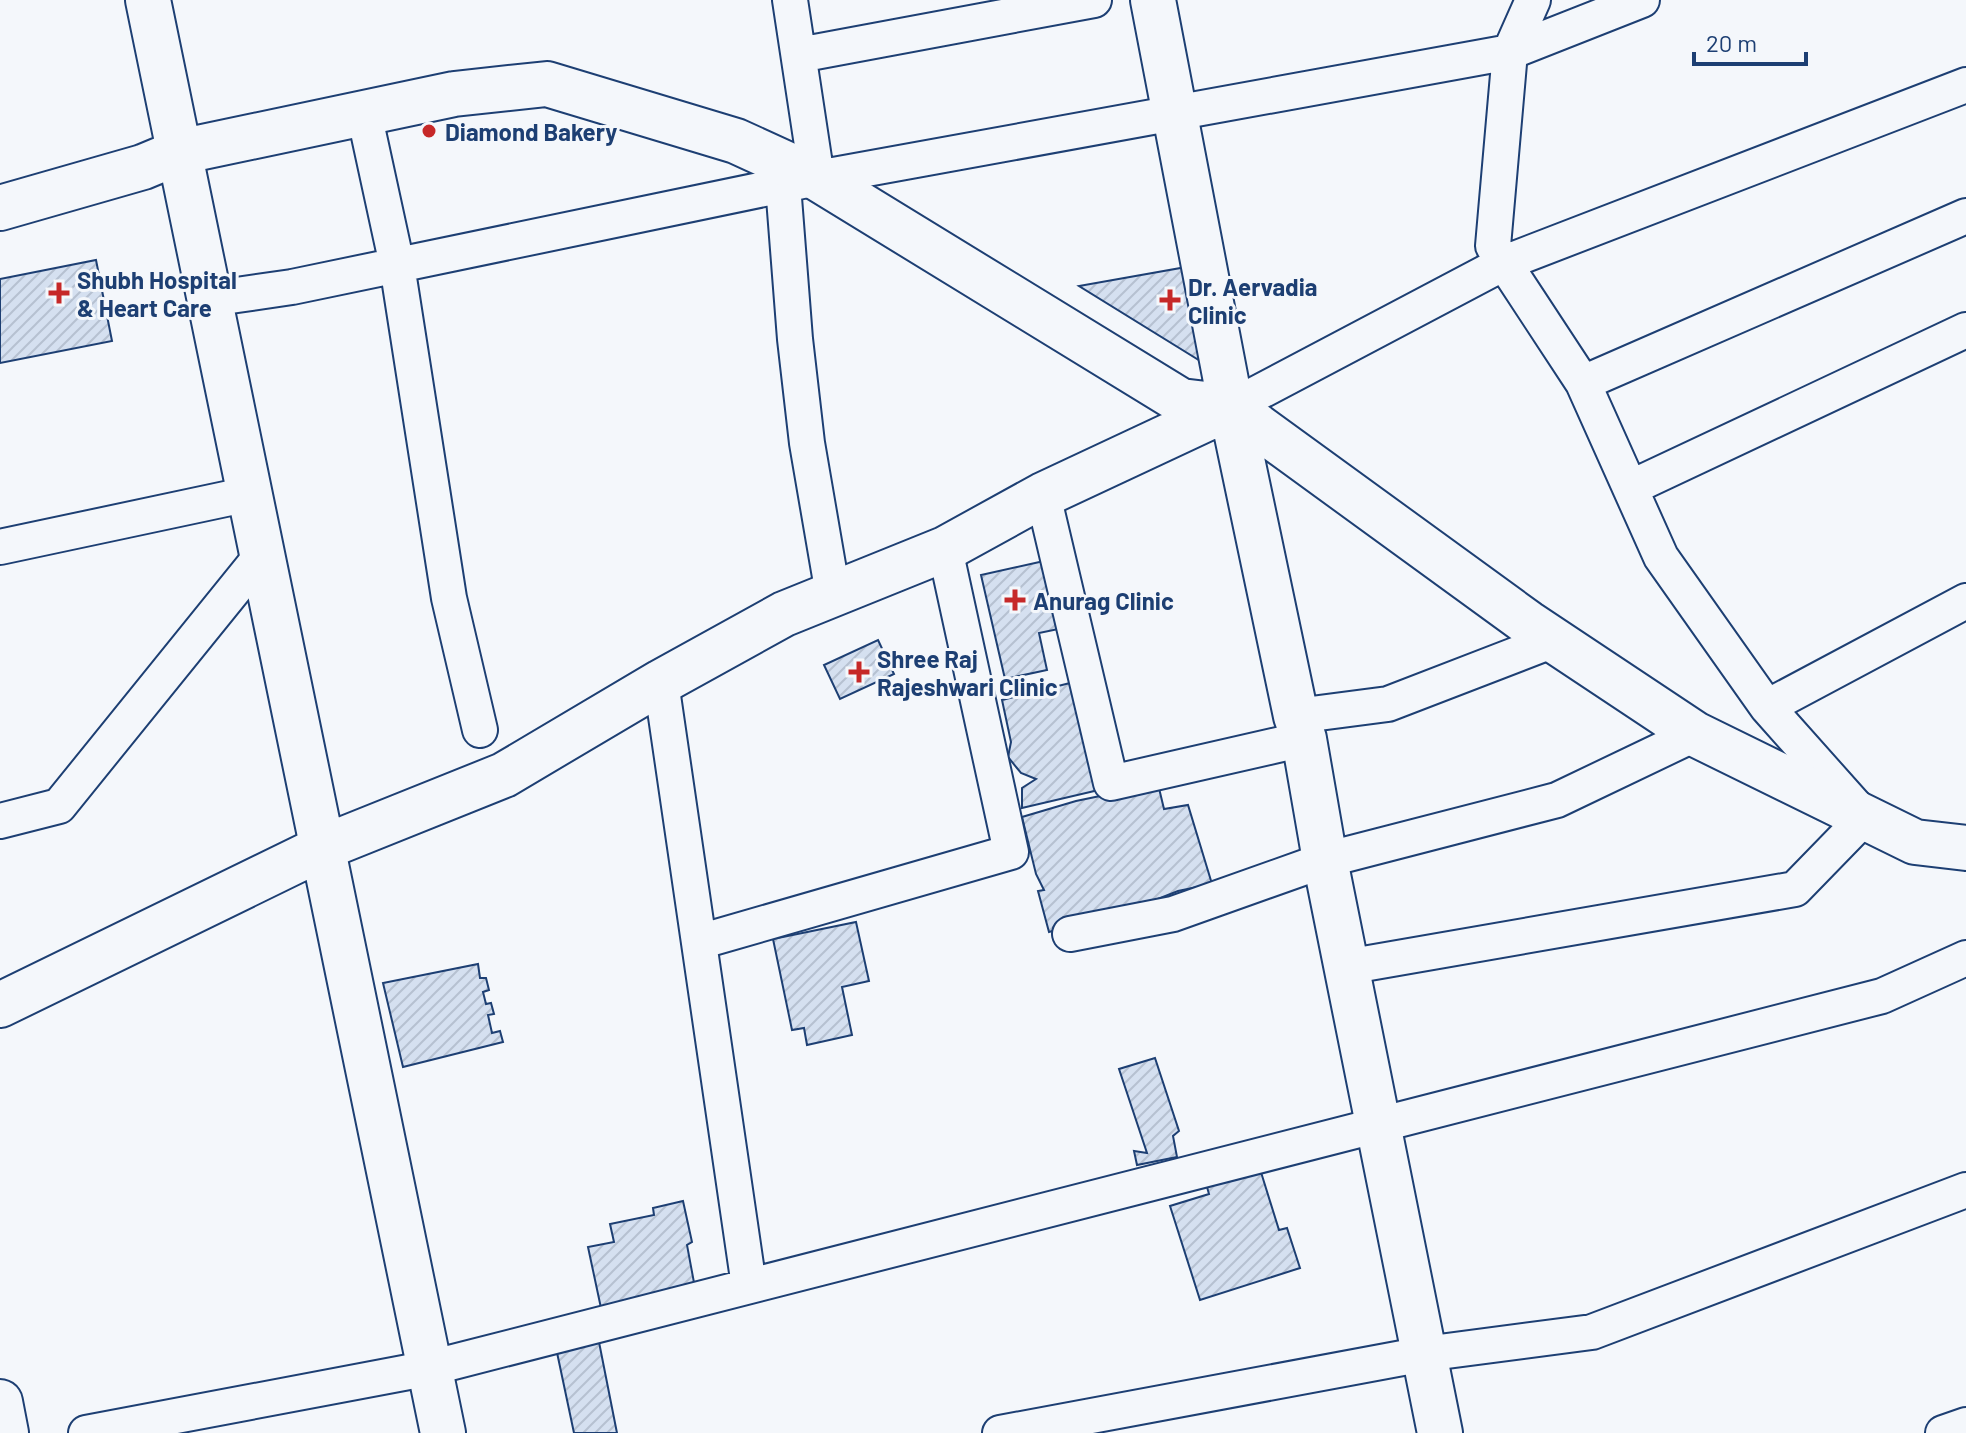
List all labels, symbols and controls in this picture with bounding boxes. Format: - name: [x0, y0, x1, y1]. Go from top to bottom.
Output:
- scale bar: [1694, 16, 1806, 66]
- text: 20 m: [1706, 28, 1757, 57]
- place label: Diamond Bakery: [445, 117, 617, 146]
- marker: Diamond Bakery: [420, 122, 438, 140]
- place label: Shubh Hospital & Heart Care: [77, 265, 237, 322]
- place label: Dr. Aervadia Clinic: [1188, 272, 1317, 329]
- marker: Shubh Hospital & Heart Care: [48, 282, 70, 304]
- marker: Dr. Aervadia Clinic: [1159, 289, 1181, 311]
- place label: Anurag Clinic: [1033, 586, 1174, 615]
- marker: Anurag Clinic: [1004, 589, 1026, 611]
- place label: Shree Raj Rajeshwari Clinic: [877, 644, 1058, 701]
- marker: Shree Raj Rajeshwari Clinic: [848, 661, 870, 683]

